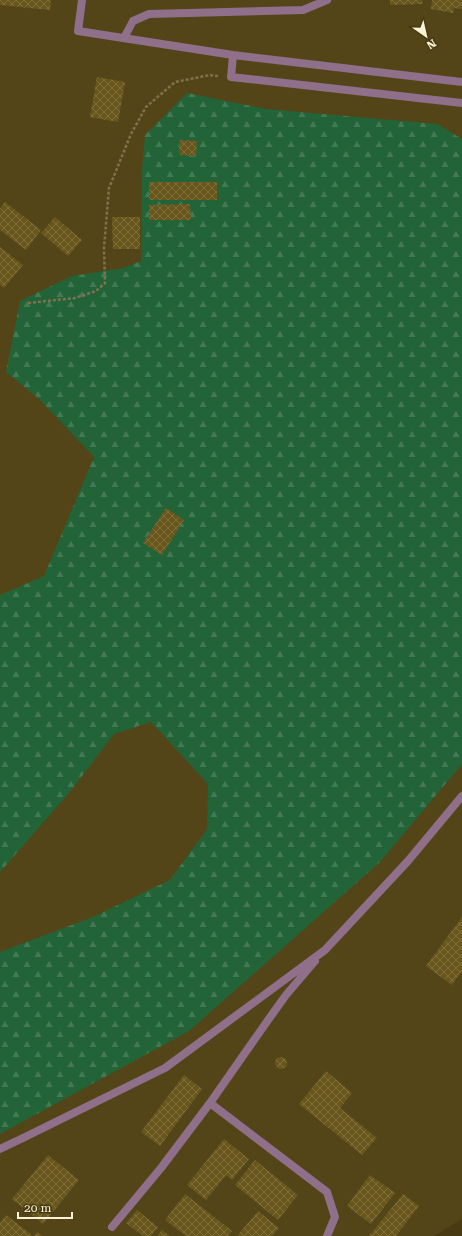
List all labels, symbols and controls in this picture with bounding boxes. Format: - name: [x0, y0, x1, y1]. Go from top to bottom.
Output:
- north arrow: [406, 16, 446, 56]
- text: N: [424, 36, 438, 52]
- scale bar: [18, 1194, 72, 1220]
- text: 20 m: [24, 1201, 51, 1215]

